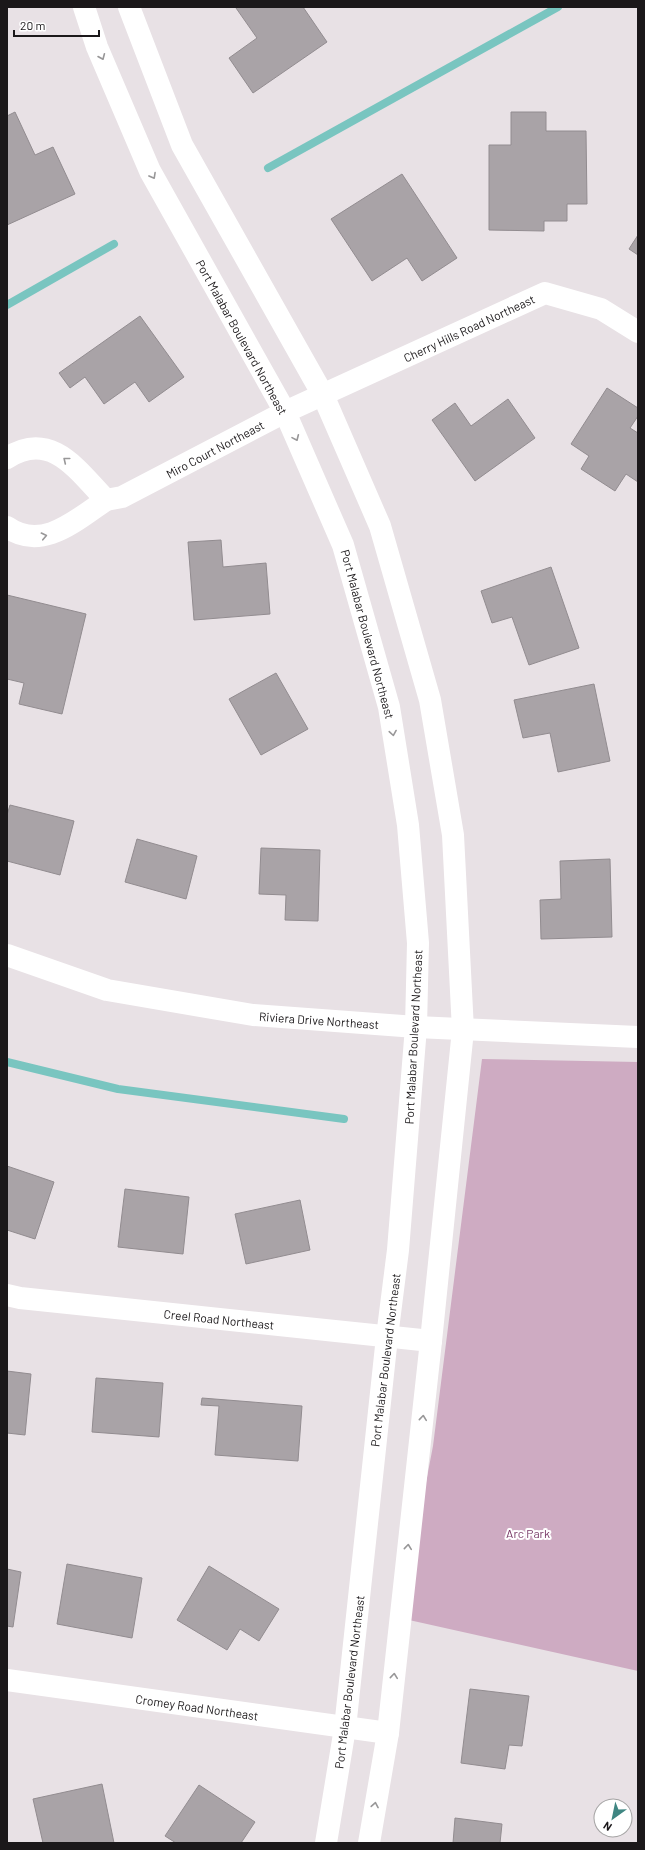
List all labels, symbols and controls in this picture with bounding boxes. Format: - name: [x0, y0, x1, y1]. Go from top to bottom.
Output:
- scale bar: [14, 12, 99, 38]
- text: 20 m: [20, 18, 46, 32]
- one-way arrow: [97, 53, 105, 60]
- one-way arrow: [149, 172, 156, 179]
- street label: Port Malabar Boulevard Northeast: [194, 257, 290, 417]
- street label: Cherry Hills Road Northeast: [401, 291, 537, 365]
- street label: Miro Court Northeast: [164, 417, 266, 481]
- one-way arrow: [291, 433, 299, 441]
- one-way arrow: [63, 457, 70, 464]
- one-way arrow: [40, 532, 47, 541]
- street label: Port Malabar Boulevard Northeast: [339, 548, 397, 720]
- one-way arrow: [389, 730, 397, 736]
- street label: Port Malabar Boulevard Northeast: [401, 949, 425, 1125]
- street label: Riviera Drive Northeast: [259, 1009, 379, 1031]
- street label: Port Malabar Boulevard Northeast: [367, 1272, 403, 1448]
- street label: Creel Road Northeast: [163, 1306, 275, 1332]
- one-way arrow: [418, 1415, 427, 1421]
- park label: Arc Park: [506, 1526, 550, 1540]
- one-way arrow: [404, 1544, 413, 1550]
- street label: Port Malabar Boulevard Northeast: [331, 1594, 367, 1770]
- one-way arrow: [389, 1673, 398, 1679]
- street label: Cromey Road Northeast: [135, 1691, 259, 1723]
- north arrow: [593, 1798, 633, 1838]
- one-way arrow: [370, 1801, 379, 1808]
- text: N: [601, 1819, 614, 1834]

